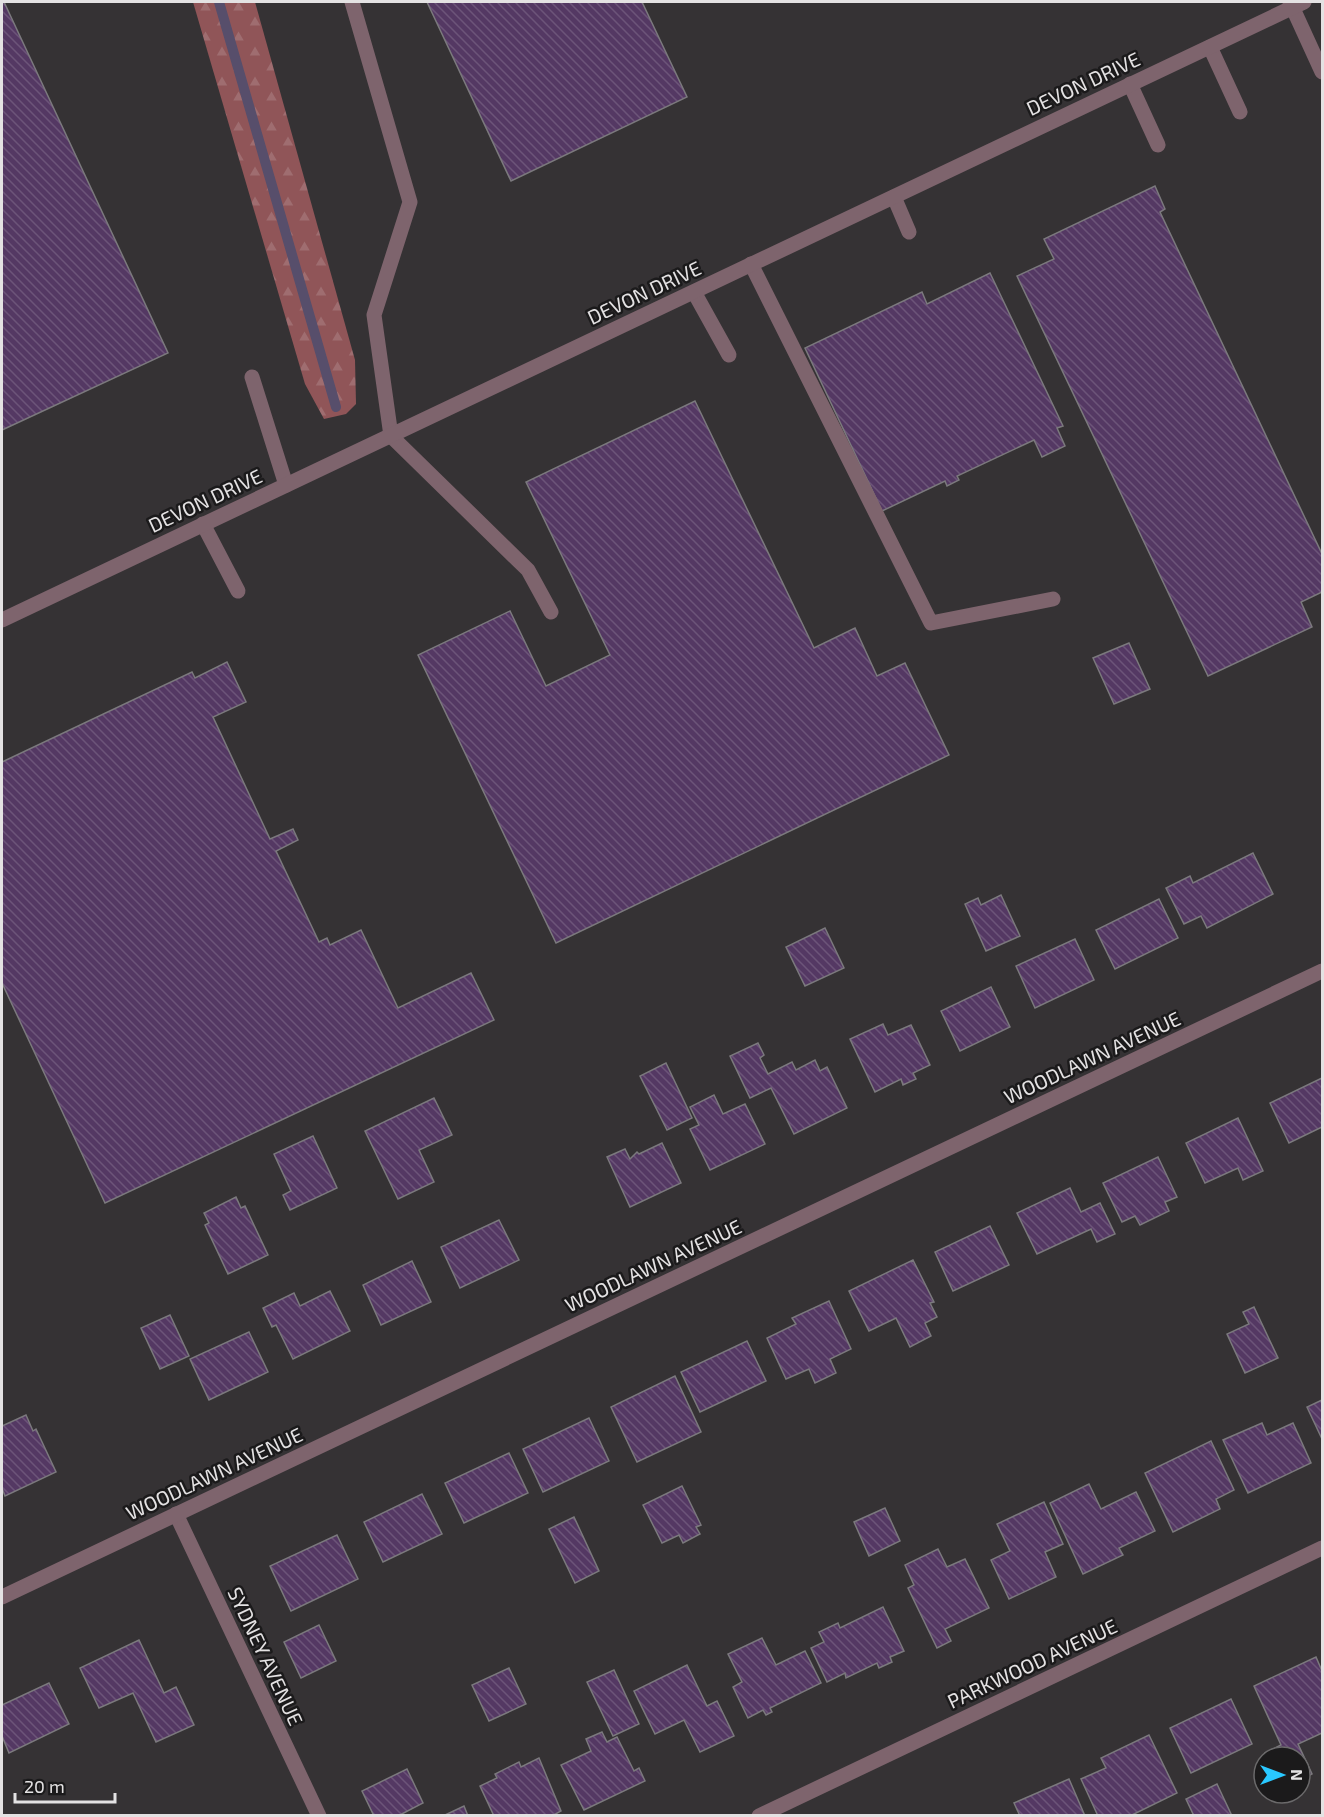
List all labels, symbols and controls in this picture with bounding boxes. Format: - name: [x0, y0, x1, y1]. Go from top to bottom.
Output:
- street label: DEVON DRIVE: [1022, 46, 1144, 120]
- street label: DEVON DRIVE: [583, 255, 705, 329]
- street label: DEVON DRIVE: [144, 463, 266, 537]
- street label: WOODLAWN AVENUE: [1000, 1006, 1184, 1108]
- street label: WOODLAWN AVENUE: [561, 1214, 745, 1316]
- street label: WOODLAWN AVENUE: [122, 1422, 306, 1524]
- street label: SYDNEY AVENUE: [223, 1583, 309, 1729]
- street label: PARKWOOD AVENUE: [943, 1613, 1121, 1713]
- north arrow: [1252, 1745, 1312, 1805]
- scale bar: [15, 1766, 116, 1804]
- text: N: [1288, 1769, 1307, 1781]
- text: 20 m: [24, 1775, 65, 1797]

